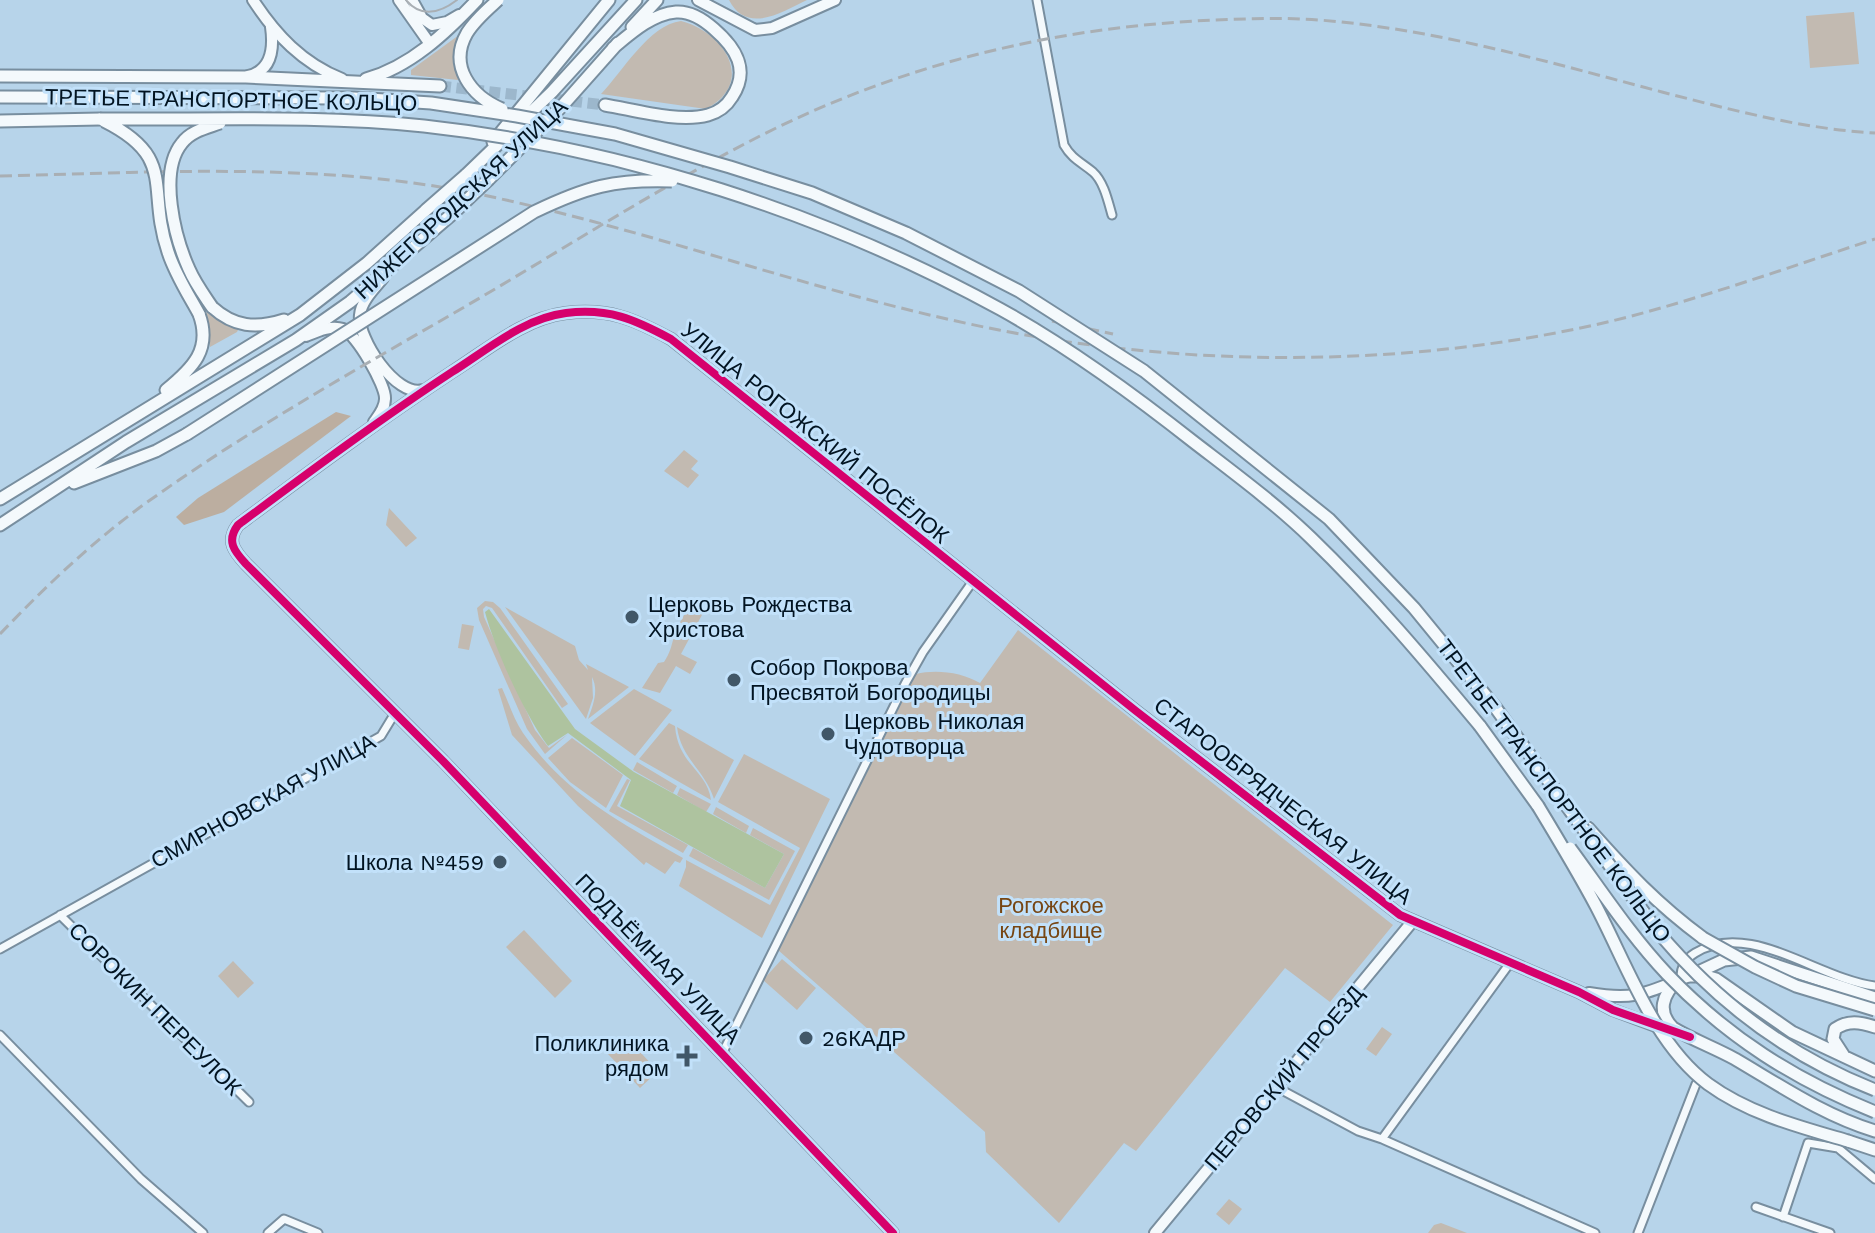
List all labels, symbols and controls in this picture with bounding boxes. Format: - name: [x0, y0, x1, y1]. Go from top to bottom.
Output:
- street label: ТРЕТЬЕ ТРАНСПОРТНОЕ КОЛЬЦО: [45, 84, 417, 116]
- street label: НИЖЕГОРОДСКАЯ УЛИЦА: [350, 94, 573, 304]
- street label: УЛИЦА РОГОЖСКИЙ ПОСЁЛОК: [676, 317, 954, 549]
- place label: Церковь Рождества Христова: [648, 592, 853, 642]
- marker: Церковь Рождества Христова: [623, 608, 641, 626]
- street label: ТРЕТЬЕ ТРАНСПОРТНОЕ КОЛЬЦО: [1432, 635, 1676, 947]
- place label: Собор Покрова Пресвятой Богородицы: [750, 655, 990, 705]
- marker: Собор Покрова Пресвятой Богородицы: [725, 671, 743, 689]
- street label: СТАРООБРЯДЧЕСКАЯ УЛИЦА: [1149, 693, 1417, 910]
- place label: Церковь Николая Чудотворца: [844, 709, 1024, 759]
- marker: Церковь Николая Чудотворца: [819, 725, 837, 743]
- street label: СМИРНОВСКАЯ УЛИЦА: [146, 729, 380, 873]
- place label: Школа №459: [346, 850, 484, 875]
- marker: Школа №459: [491, 853, 509, 871]
- street label: ПОДЪЁМНАЯ УЛИЦА: [570, 869, 746, 1049]
- park label: Рогожское кладбище: [998, 893, 1104, 943]
- street label: СОРОКИН ПЕРЕУЛОК: [64, 918, 246, 1100]
- street label: ПЕРОВСКИЙ ПРОЕЗД: [1200, 981, 1369, 1175]
- place label: 26КАДР: [822, 1026, 906, 1051]
- marker: 26КАДР: [797, 1029, 815, 1047]
- place label: Поликлиника рядом: [535, 1031, 670, 1081]
- marker: Поликлиника рядом: [676, 1045, 698, 1067]

